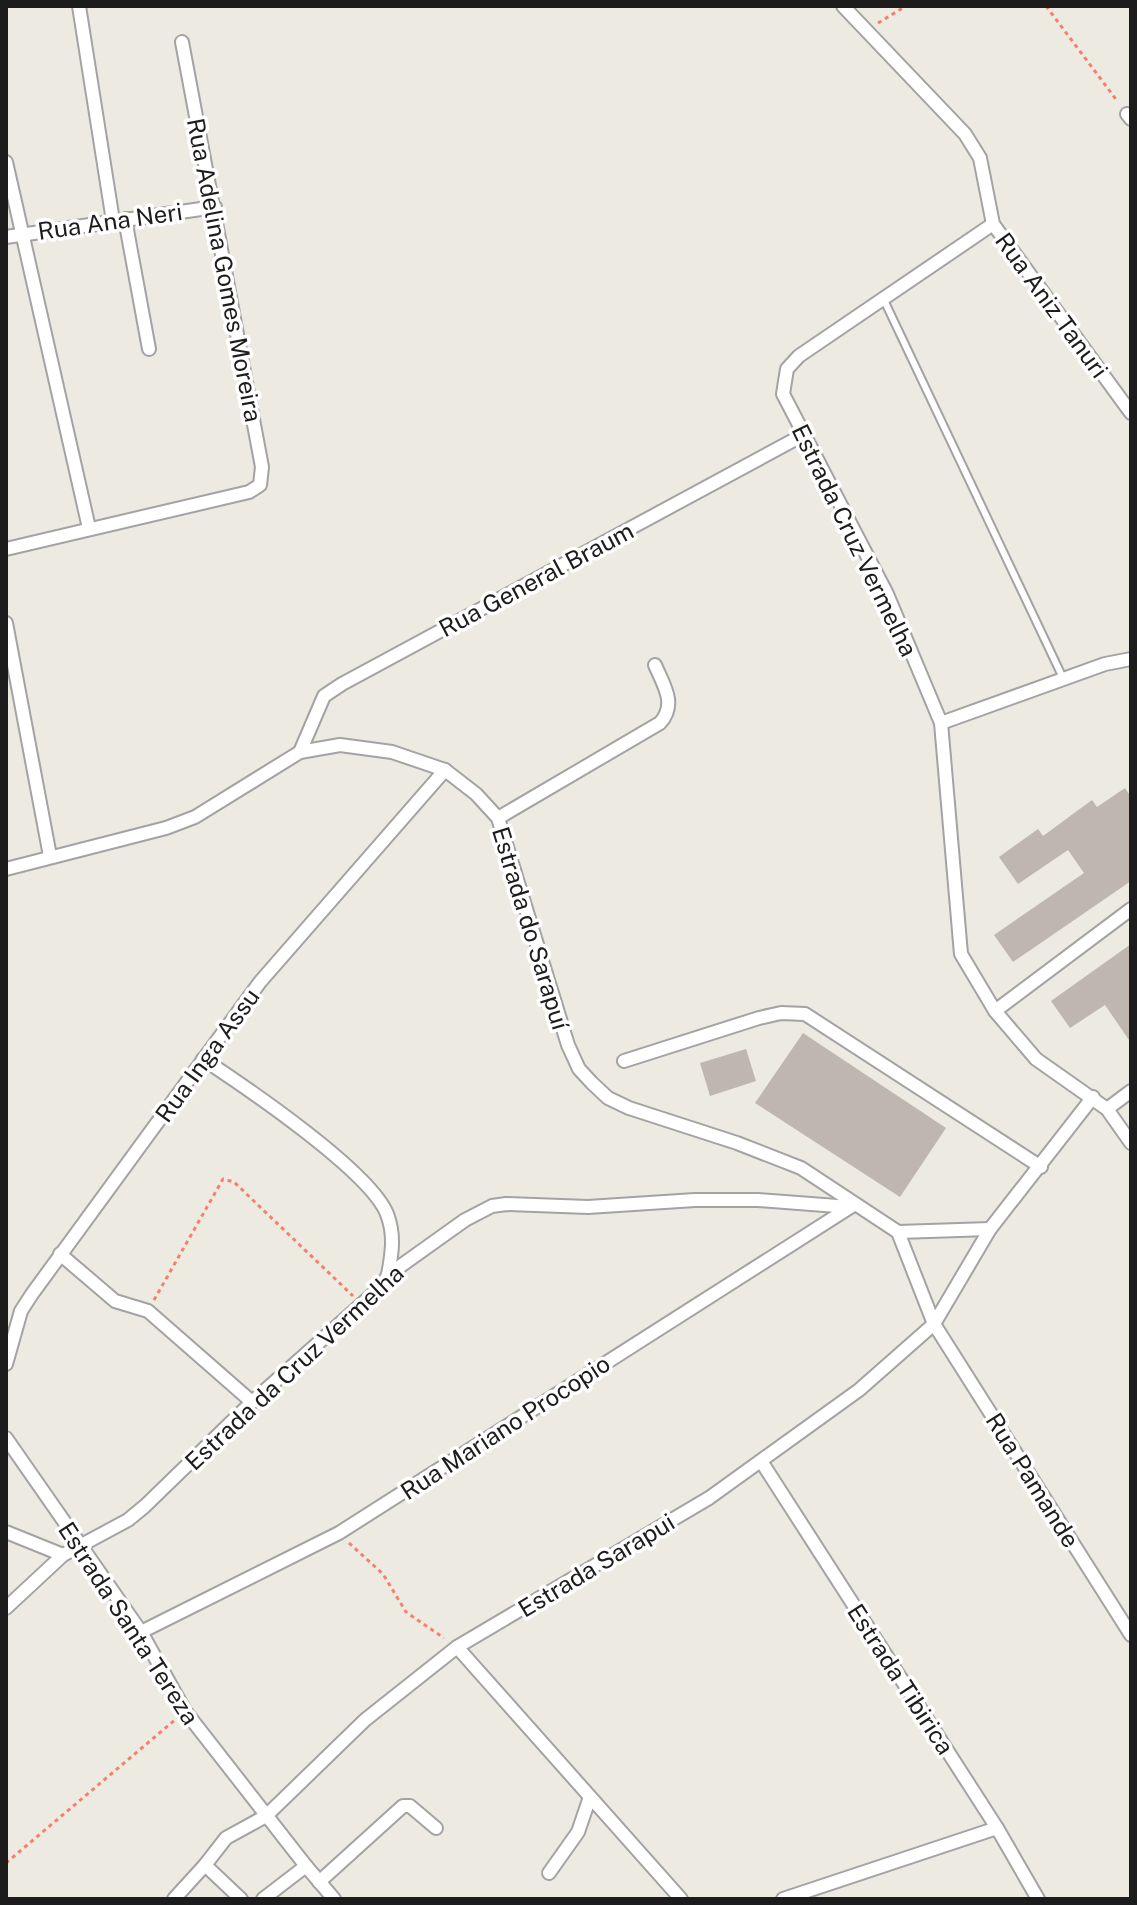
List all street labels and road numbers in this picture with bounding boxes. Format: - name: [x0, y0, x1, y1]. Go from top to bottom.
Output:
- street label: Rua Adelina Gomes Moreira: [182, 116, 268, 424]
- street label: Rua Ana Neri: [36, 197, 184, 245]
- street label: Rua Aniz Tanuri: [990, 227, 1114, 383]
- street label: Estrada Cruz Vermelha: [787, 419, 923, 661]
- street label: Rua General Braum: [434, 516, 638, 642]
- street label: Estrada do Sarapuí: [487, 823, 575, 1034]
- street label: Rua Inga Assu: [149, 983, 265, 1127]
- street label: Estrada da Cruz Vermelha: [179, 1259, 409, 1475]
- street label: Rua Mariano Procopio: [395, 1349, 615, 1505]
- street label: Rua Pamande: [981, 1408, 1085, 1552]
- street label: Estrada Sarapui: [513, 1507, 679, 1623]
- street label: Estrada Santa Tereza: [53, 1516, 205, 1730]
- street label: Estrada Tibirica: [842, 1599, 960, 1759]

